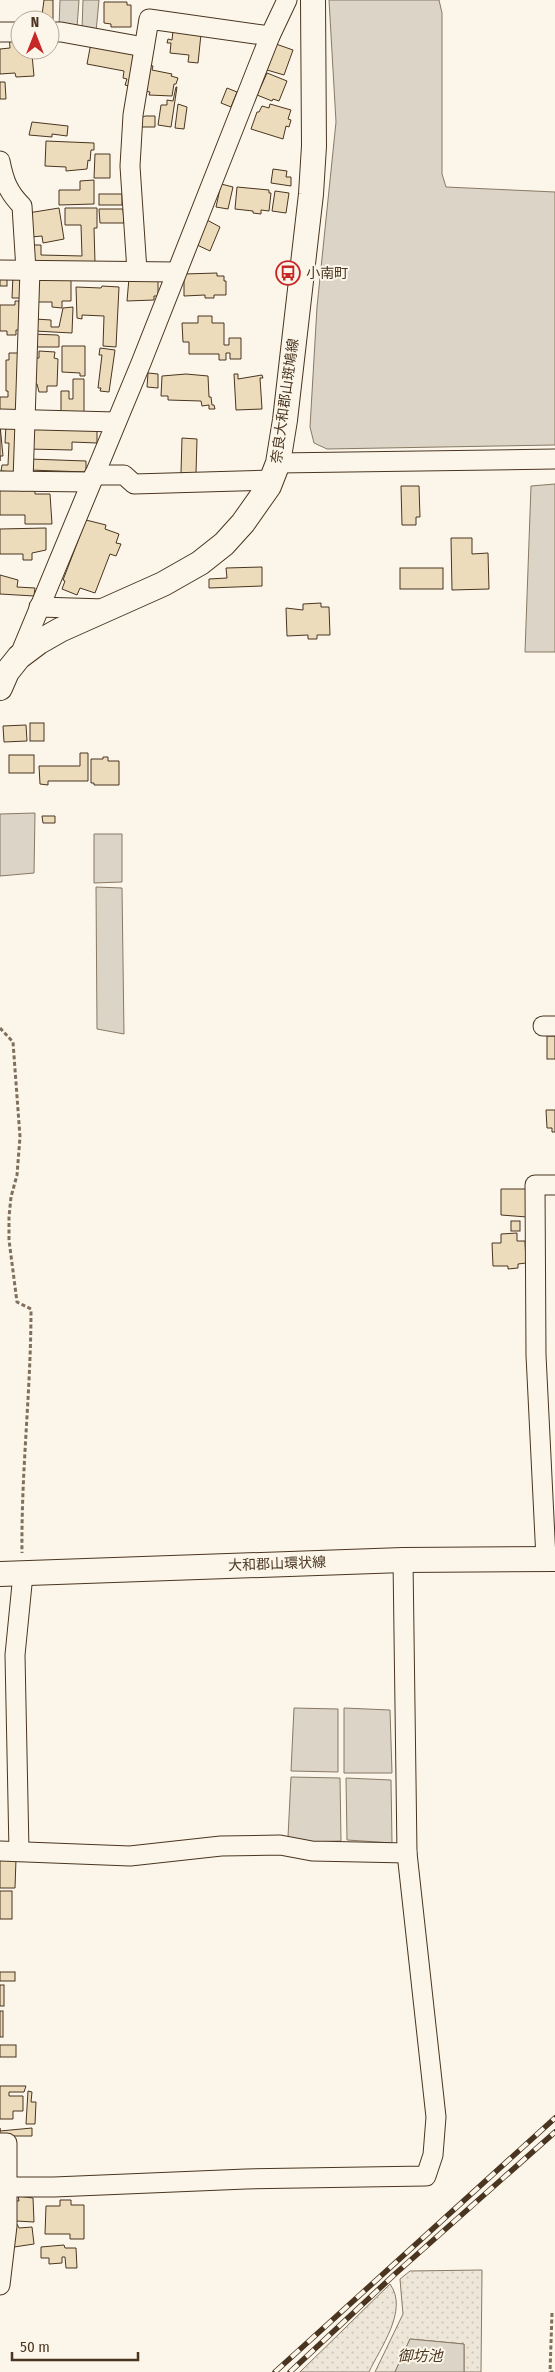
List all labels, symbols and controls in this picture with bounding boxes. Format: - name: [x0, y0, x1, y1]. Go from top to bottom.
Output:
- north arrow: [10, 10, 60, 60]
- text: N: [31, 14, 39, 31]
- bus stop icon: 小南町: [275, 260, 301, 286]
- place label: 小南町: [306, 265, 348, 282]
- street label: 奈良大和郡山斑鳩線: [268, 337, 302, 465]
- street label: 大和郡山環状線: [228, 1554, 326, 1574]
- scale bar: [12, 2330, 139, 2362]
- text: 50 m: [20, 2338, 50, 2356]
- water label: 御坊池: [397, 2347, 444, 2365]

